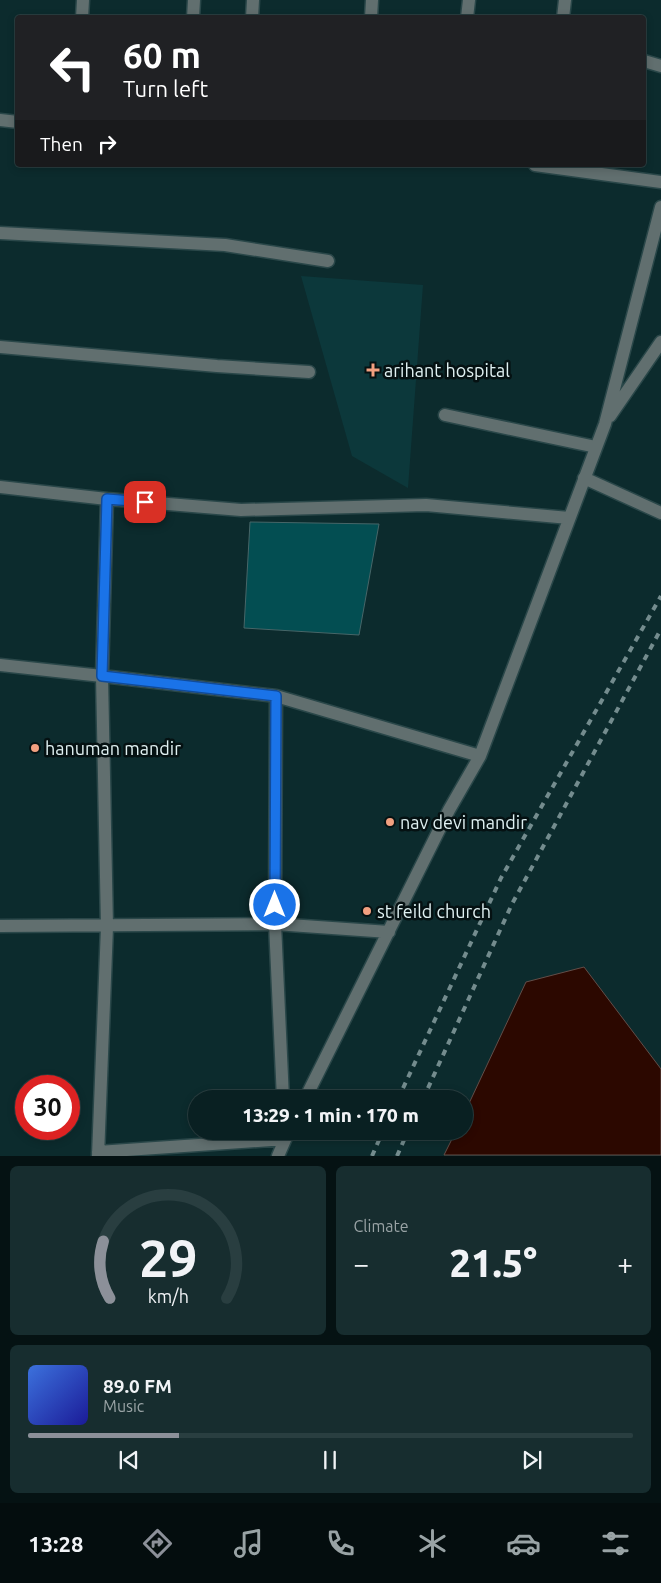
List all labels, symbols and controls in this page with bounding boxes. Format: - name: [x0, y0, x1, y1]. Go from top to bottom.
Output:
- icon: left: [40, 35, 105, 100]
- text: 60 m: [123, 35, 201, 75]
- text: Turn left: [123, 76, 208, 101]
- icon: right: [93, 130, 121, 158]
- text: Then: [40, 133, 83, 155]
- place label: arihant hospital: [384, 360, 510, 380]
- marker: arihant hospital: [366, 363, 380, 377]
- pin: [124, 481, 166, 523]
- icon: arrive: [131, 488, 159, 516]
- place label: hanuman mandir: [45, 738, 181, 758]
- marker: hanuman mandir: [29, 742, 41, 754]
- place label: nav devi mandir: [400, 812, 527, 832]
- marker: nav devi mandir: [384, 816, 396, 828]
- position arrow: [248, 878, 300, 930]
- place label: st feild church: [377, 901, 491, 921]
- marker: st feild church: [361, 905, 373, 917]
- speed limit sign: 30: [15, 1075, 80, 1140]
- text: 13:29 · 1 min · 170 m: [242, 1104, 419, 1126]
- text: Climate: [354, 1217, 409, 1235]
- text: 29: [138, 1229, 197, 1287]
- text: 21.5°: [450, 1242, 537, 1284]
- text: −: [354, 1248, 369, 1279]
- text: +: [617, 1248, 633, 1279]
- text: km/h: [147, 1286, 188, 1306]
- text: 89.0 FM: [103, 1375, 172, 1397]
- text: Music: [103, 1397, 144, 1415]
- icon: previous: [115, 1446, 143, 1474]
- icon: pause: [316, 1446, 344, 1474]
- icon: next: [518, 1446, 546, 1474]
- icon: directions: [140, 1526, 175, 1561]
- icon: music: [231, 1526, 266, 1561]
- icon: phone: [323, 1526, 358, 1561]
- icon: climate: [415, 1526, 450, 1561]
- icon: car: [506, 1526, 541, 1561]
- icon: filters: [598, 1526, 633, 1561]
- text: 13:28: [28, 1531, 83, 1556]

